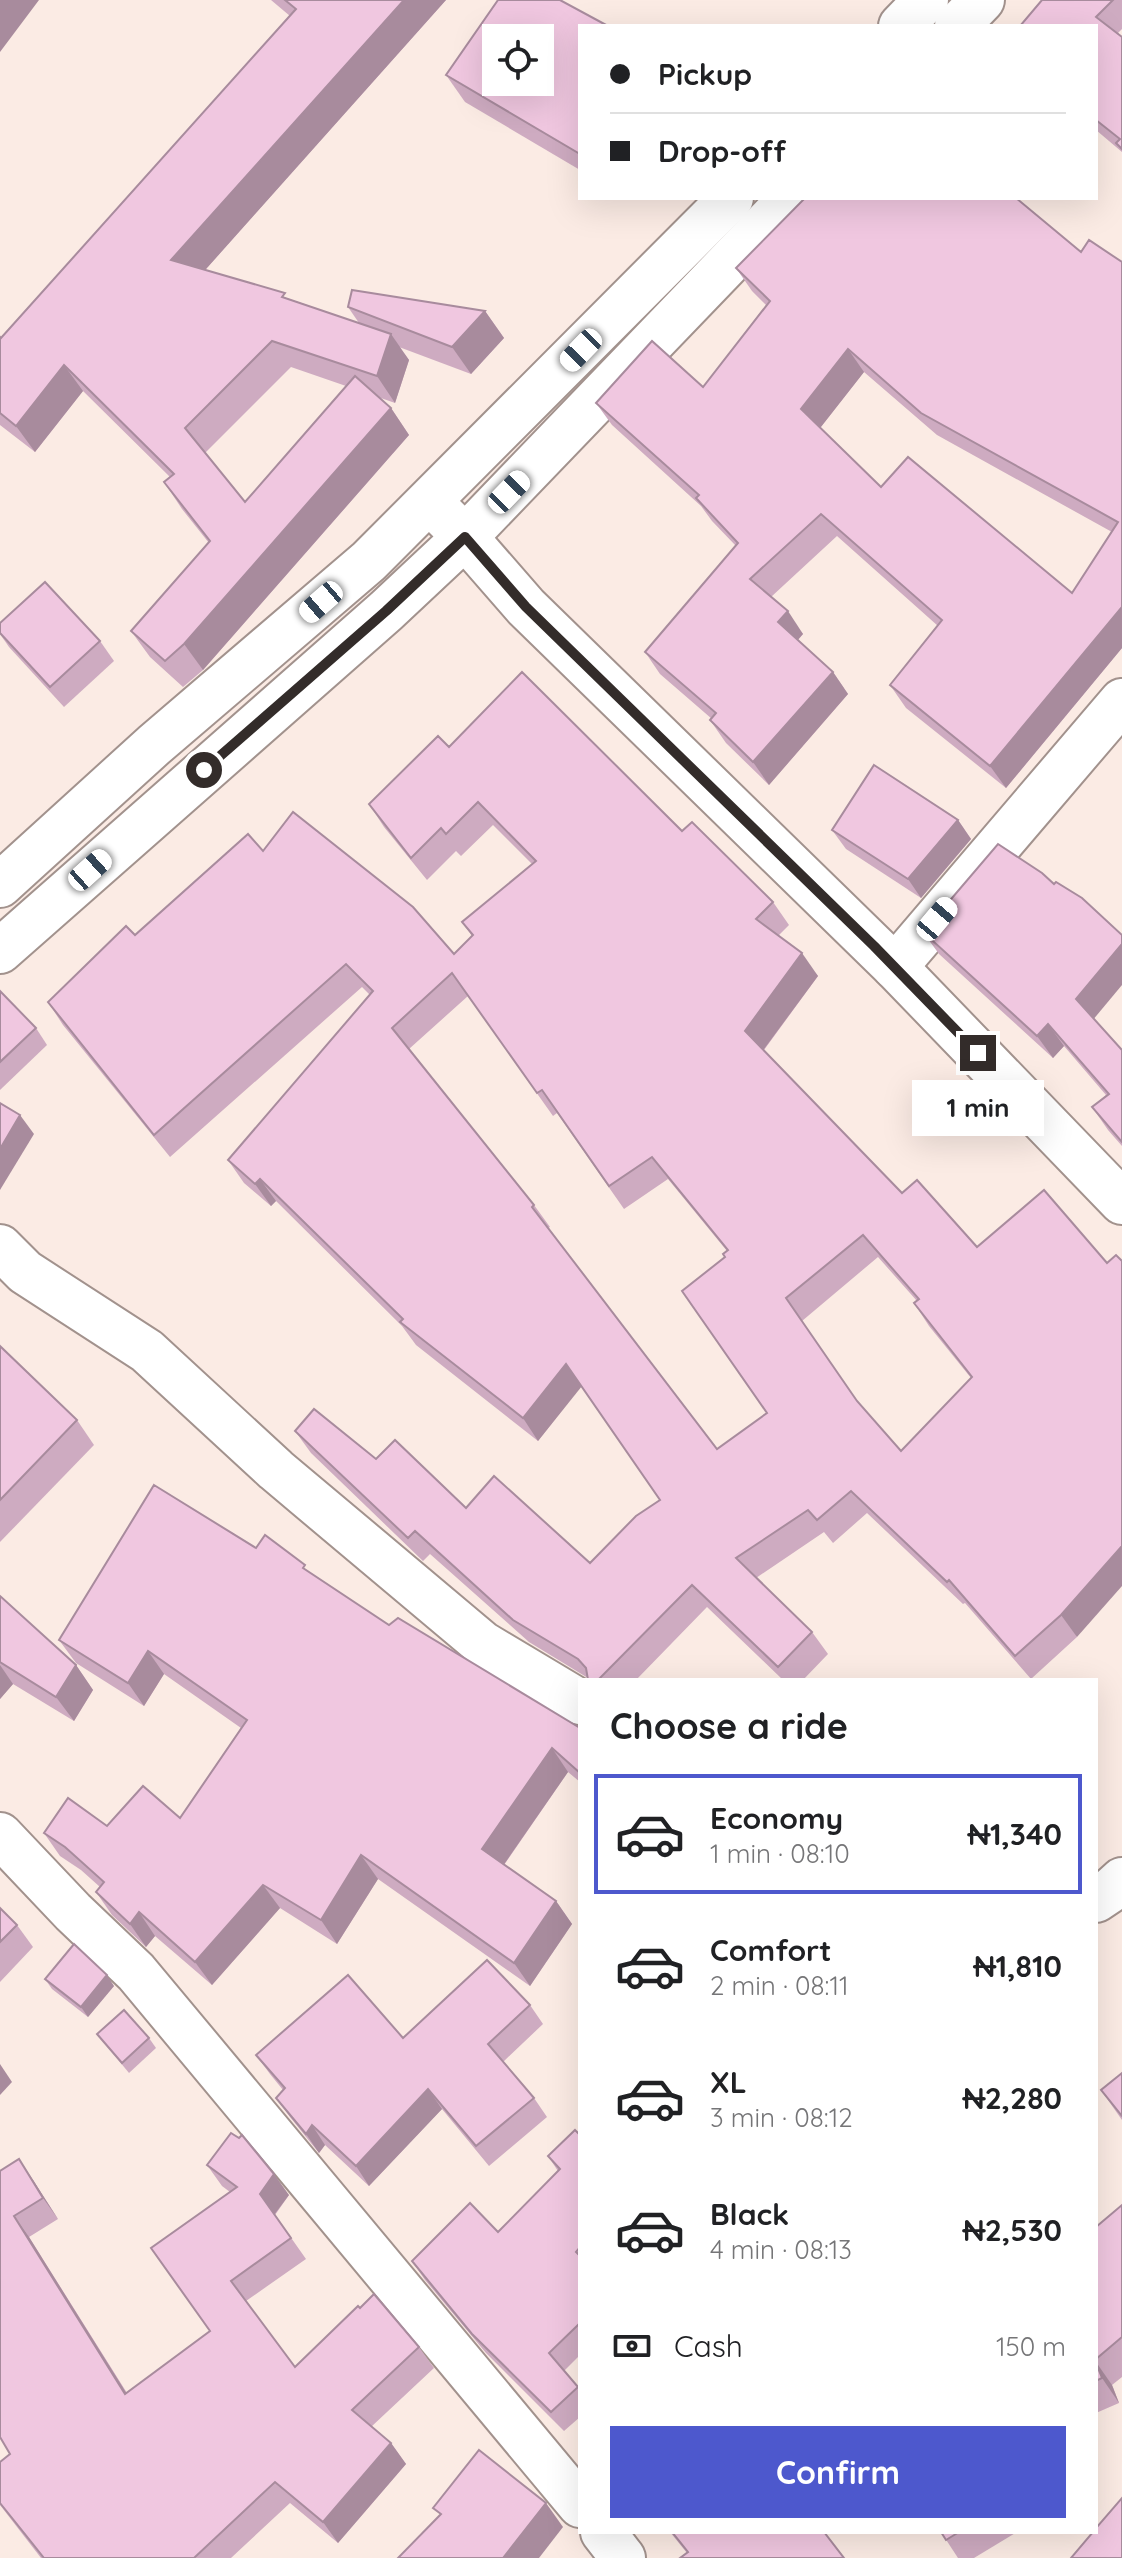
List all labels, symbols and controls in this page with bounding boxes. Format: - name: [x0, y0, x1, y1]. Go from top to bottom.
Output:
- map controls: [482, 24, 554, 96]
- button: locate: [482, 24, 554, 96]
- text: Pickup: [658, 55, 752, 93]
- text: Drop-off: [658, 132, 786, 170]
- car: [556, 324, 606, 376]
- car: [484, 466, 534, 518]
- car: [295, 577, 347, 627]
- route start: [186, 752, 222, 788]
- car: [64, 845, 116, 895]
- car: [912, 893, 962, 945]
- route end: [960, 1035, 996, 1071]
- callout: 1 min: [912, 1081, 1044, 1137]
- text: 1 min: [947, 1091, 1010, 1124]
- text: Choose a ride: [610, 1703, 848, 1748]
- icon: car: [614, 1798, 686, 1870]
- text: Economy: [710, 1799, 843, 1837]
- text: ₦1,340: [968, 1815, 1062, 1853]
- text: 1 min · 08:10: [710, 1837, 850, 1870]
- icon: car: [614, 1930, 686, 2002]
- text: Comfort: [710, 1931, 831, 1969]
- text: ₦1,810: [974, 1947, 1062, 1985]
- text: 2 min · 08:11: [710, 1969, 849, 2002]
- icon: car: [614, 2062, 686, 2134]
- text: XL: [710, 2063, 747, 2101]
- text: ₦2,280: [963, 2079, 1062, 2117]
- text: 3 min · 08:12: [710, 2101, 853, 2134]
- icon: car: [614, 2194, 686, 2266]
- text: Black: [710, 2195, 789, 2233]
- text: ₦2,530: [963, 2211, 1062, 2249]
- text: 4 min · 08:13: [710, 2233, 852, 2266]
- icon: cash: [610, 2324, 654, 2368]
- text: Cash: [674, 2327, 743, 2365]
- text: 150 m: [996, 2330, 1066, 2363]
- button: Confirm: [610, 2426, 1066, 2518]

